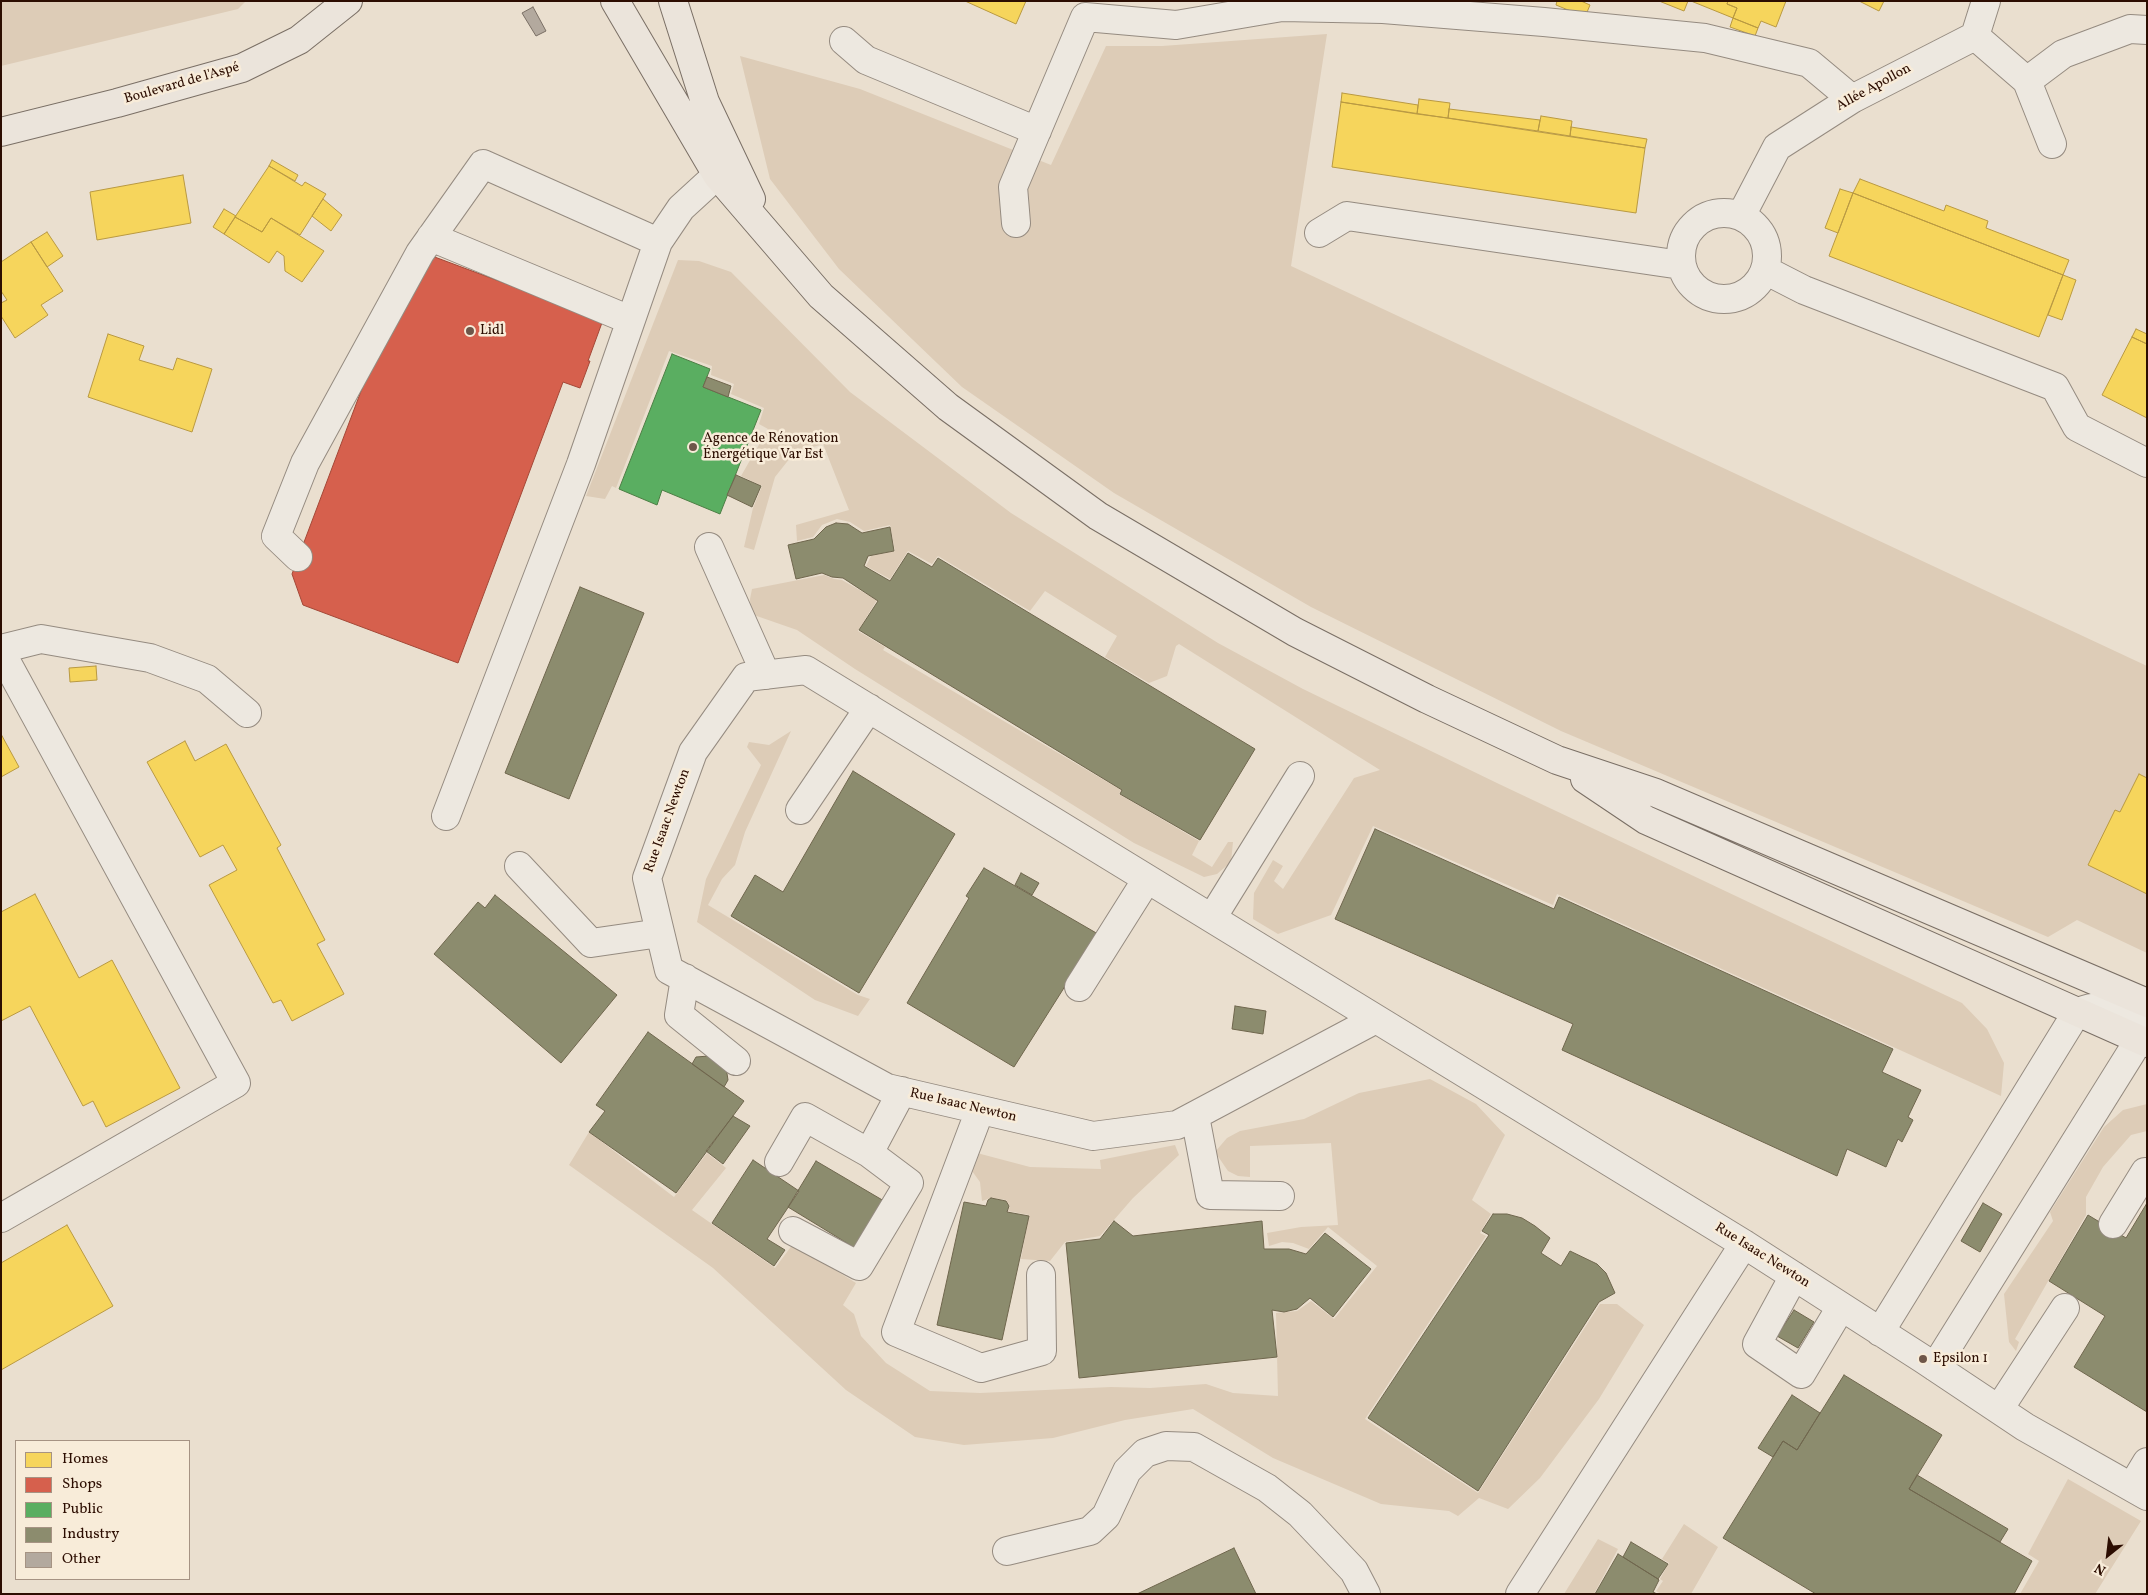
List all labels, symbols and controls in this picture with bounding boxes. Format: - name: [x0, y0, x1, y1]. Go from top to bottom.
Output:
- street label: Boulevard de l'Aspé: [122, 60, 242, 108]
- street label: Allée Apollon: [1834, 61, 1914, 115]
- place label: Lidl: [480, 323, 504, 339]
- marker: Lidl: [464, 325, 476, 337]
- place label: Agence de Rénovation Énergétique Var Est: [703, 431, 839, 464]
- marker: Agence de Rénovation Énergétique Var Est: [687, 441, 699, 453]
- street label: Rue Isaac Newton: [641, 767, 695, 875]
- street label: Rue Isaac Newton: [908, 1086, 1018, 1126]
- street label: Rue Isaac Newton: [1711, 1220, 1813, 1292]
- place label: Epsilon 1: [1933, 1351, 1988, 1367]
- marker: Epsilon 1: [1917, 1353, 1929, 1365]
- legend: [15, 1440, 190, 1580]
- text: Homes: [62, 1449, 108, 1470]
- text: Shops: [62, 1474, 102, 1495]
- text: Public: [62, 1499, 103, 1520]
- text: Industry: [62, 1524, 119, 1545]
- north arrow: [2083, 1530, 2133, 1580]
- text: Other: [62, 1549, 101, 1570]
- text: N: [2091, 1558, 2110, 1579]

